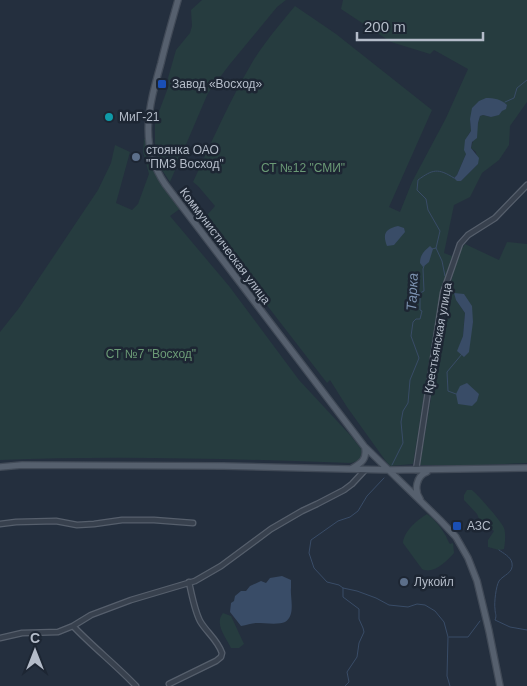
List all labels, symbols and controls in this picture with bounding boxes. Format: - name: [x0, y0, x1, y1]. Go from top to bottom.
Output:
- scale bar: [357, 10, 483, 42]
- text: 200 m: [364, 18, 406, 35]
- place label: Завод «Восход»: [172, 77, 263, 91]
- marker: Завод «Восход»: [156, 78, 168, 90]
- place label: МиГ-21: [119, 110, 160, 124]
- marker: МиГ-21: [103, 111, 115, 123]
- place label: стоянка ОАО "ПМЗ Восход": [146, 143, 224, 171]
- marker: стоянка ОАО "ПМЗ Восход": [130, 151, 142, 163]
- park label: СТ №12 "СМИ": [261, 161, 345, 175]
- street label: Коммунистическая улица: [177, 185, 273, 307]
- water label: Тарка: [403, 272, 421, 312]
- street label: Крестьянская улица: [421, 281, 455, 394]
- park label: СТ №7 "Восход": [106, 347, 196, 361]
- place label: АЗС: [467, 519, 491, 533]
- marker: АЗС: [451, 520, 463, 532]
- place label: Лукойл: [414, 575, 454, 589]
- marker: Лукойл: [398, 576, 410, 588]
- north arrow: [10, 626, 60, 676]
- text: С: [30, 630, 40, 646]

